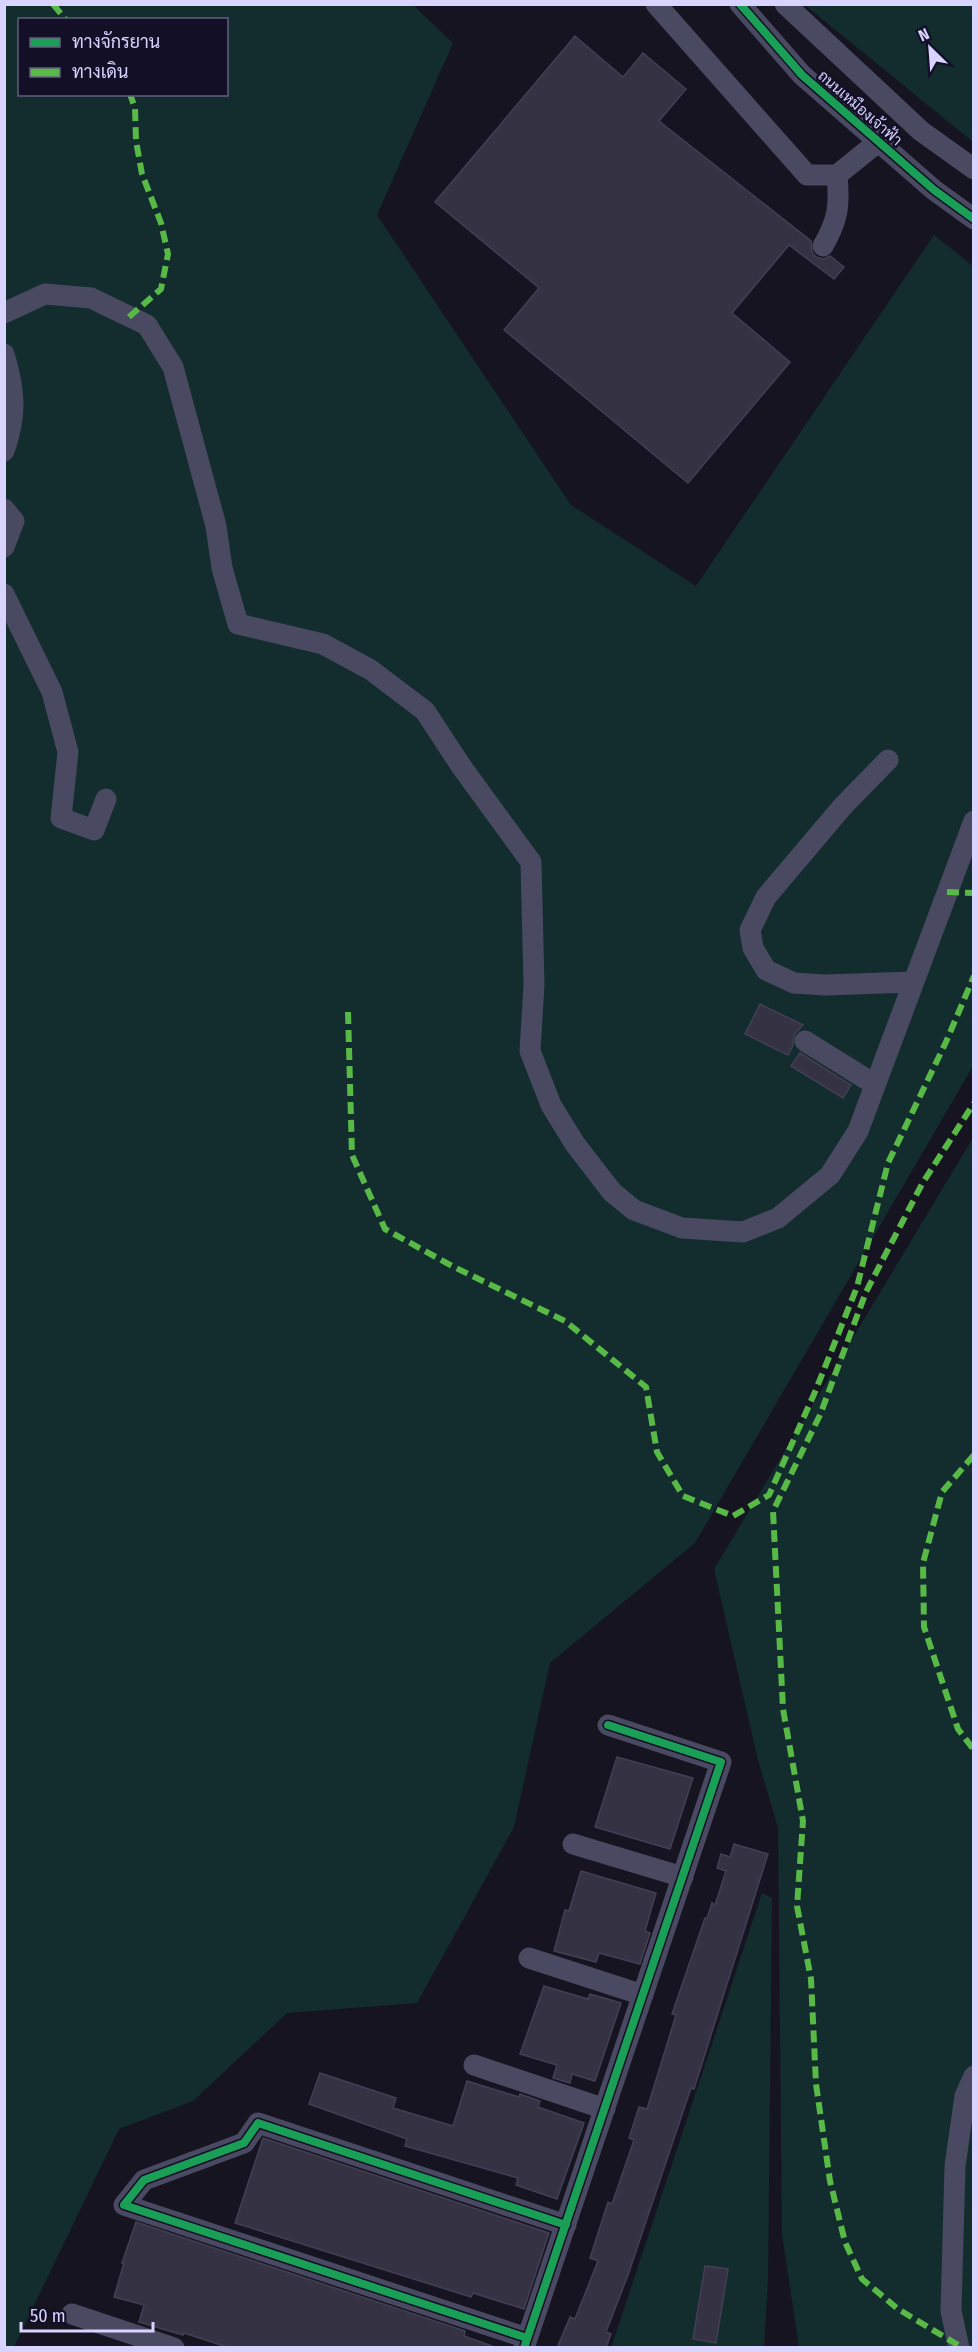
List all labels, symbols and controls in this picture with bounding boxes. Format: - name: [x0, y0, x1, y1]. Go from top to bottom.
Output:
- legend: [18, 18, 228, 96]
- north arrow: [900, 18, 960, 78]
- text: N: [916, 24, 932, 45]
- text: ทางจักรยาน: [72, 31, 160, 53]
- text: ทางเดิน: [72, 61, 128, 83]
- street label: ถนนเหมืองเจ้าฟ้า: [814, 66, 906, 149]
- scale bar: [21, 2295, 153, 2333]
- text: 50 m: [30, 2305, 66, 2327]

